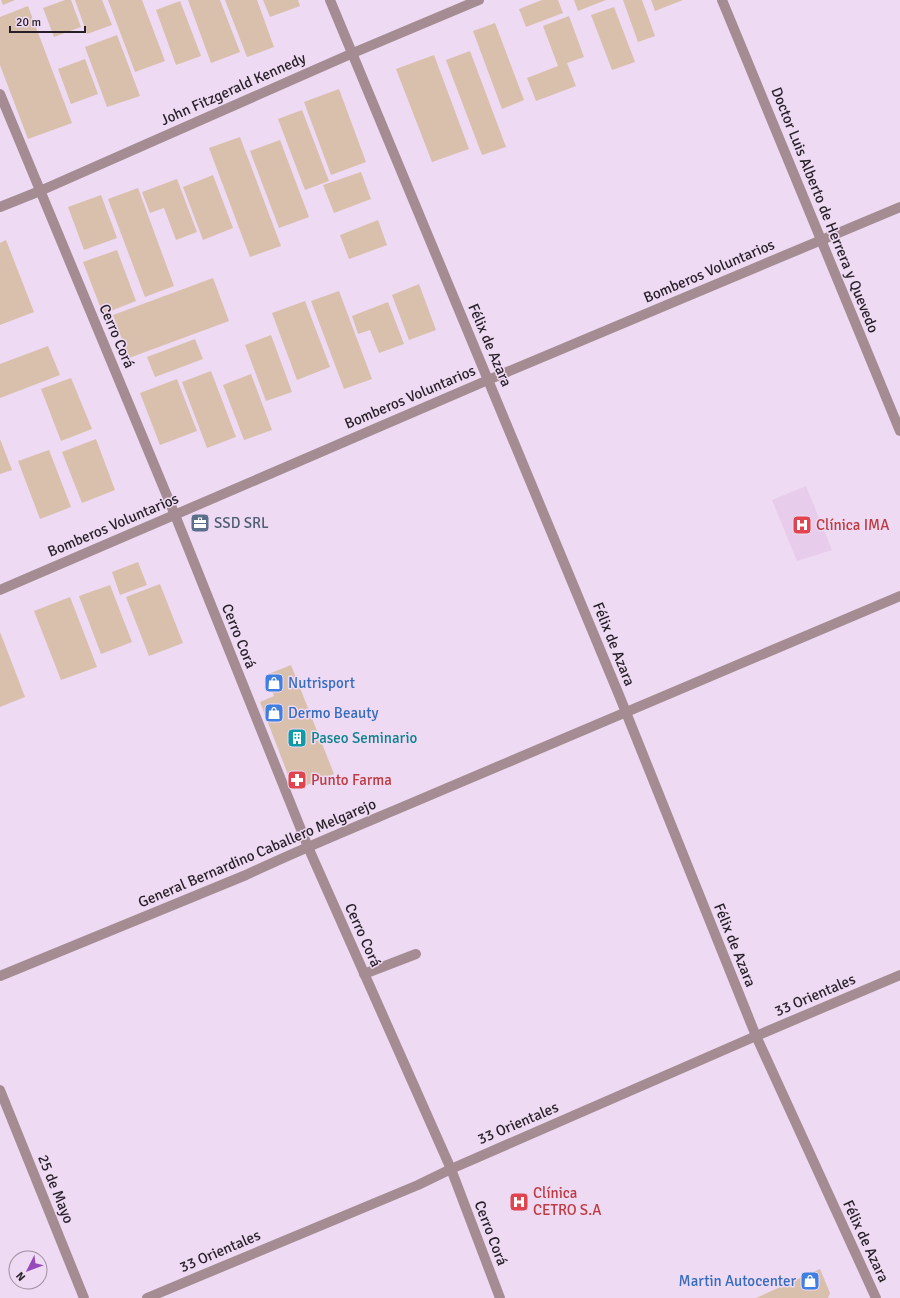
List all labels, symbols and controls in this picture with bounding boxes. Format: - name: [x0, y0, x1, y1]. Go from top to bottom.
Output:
- scale bar: [10, 8, 85, 34]
- text: 20 m: [16, 15, 41, 30]
- street label: John Fitzgerald Kennedy: [158, 49, 308, 129]
- street label: Doctor Luis Alberto de Herrera y Quevedo: [767, 85, 883, 336]
- street label: Bomberos Voluntarios: [641, 235, 778, 307]
- street label: Cerro Corá: [95, 301, 139, 371]
- street label: Félix de Azara: [464, 301, 516, 389]
- street label: Bomberos Voluntarios: [342, 361, 479, 433]
- street label: Bomberos Voluntarios: [45, 489, 182, 561]
- office icon: SSD SRL: [189, 512, 211, 534]
- place label: SSD SRL: [214, 514, 269, 532]
- hospital icon: Clínica IMA: [791, 514, 813, 536]
- place label: Clínica IMA: [816, 516, 889, 534]
- street label: Félix de Azara: [589, 600, 639, 688]
- street label: Cerro Corá: [218, 601, 260, 671]
- shop icon: Nutrisport: [263, 672, 285, 694]
- place label: Nutrisport: [288, 674, 355, 692]
- shop icon: Dermo Beauty: [263, 702, 285, 724]
- place label: Dermo Beauty: [288, 704, 379, 722]
- building icon: Paseo Seminario: [286, 727, 308, 749]
- place label: Paseo Seminario: [311, 729, 417, 747]
- pharmacy icon: Punto Farma: [286, 769, 308, 791]
- place label: Punto Farma: [311, 771, 392, 789]
- street label: General Bernardino Caballero Melgarejo: [135, 794, 379, 911]
- street label: Cerro Corá: [341, 900, 385, 970]
- street label: Félix de Azara: [710, 901, 760, 989]
- street label: 33 Orientales: [772, 970, 859, 1020]
- street label: 33 Orientales: [475, 1098, 562, 1148]
- street label: 25 de Mayo: [34, 1152, 78, 1226]
- place label: Clínica CETRO S.A: [533, 1184, 601, 1219]
- hospital icon: Clínica CETRO S.A: [508, 1191, 530, 1213]
- street label: Félix de Azara: [839, 1197, 893, 1285]
- street label: Cerro Corá: [470, 1198, 512, 1268]
- street label: 33 Orientales: [177, 1226, 264, 1276]
- north arrow: [8, 1250, 48, 1290]
- text: N: [14, 1269, 28, 1284]
- shop icon: Martin Autocenter: [799, 1270, 821, 1292]
- place label: Martin Autocenter: [679, 1272, 796, 1290]

